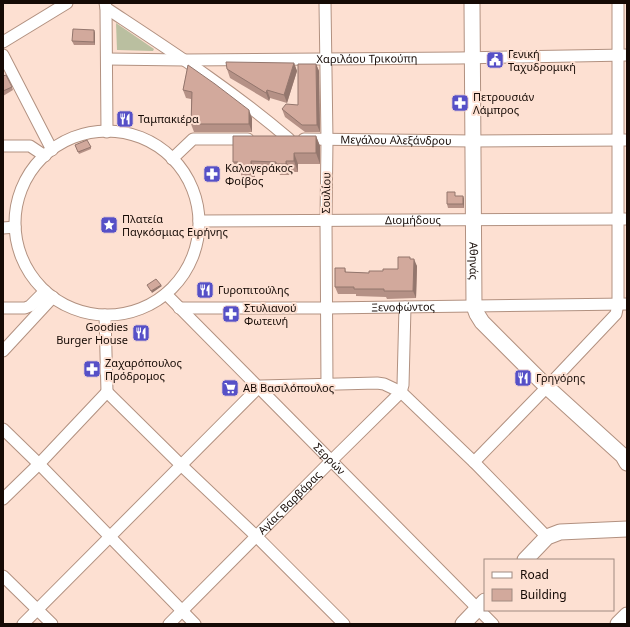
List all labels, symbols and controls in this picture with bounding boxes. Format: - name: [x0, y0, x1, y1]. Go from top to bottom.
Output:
- place label: Γενική Ταχυδρομική: [508, 46, 576, 74]
- street label: Χαριλάου Τρικούπη: [317, 50, 417, 66]
- public building icon: Γενική Ταχυδρομική: [485, 50, 505, 70]
- place label: Πετρουσιάν Λάμπρος: [473, 89, 534, 117]
- pharmacy icon: Πετρουσιάν Λάμπρος: [450, 93, 470, 113]
- restaurant icon: Ταμπακιέρα: [115, 109, 135, 129]
- place label: Ταμπακιέρα: [138, 111, 199, 126]
- street label: Μεγάλου Αλεξάνδρου: [340, 131, 452, 148]
- place label: Καλογεράκος Φοίβος: [225, 160, 293, 188]
- pharmacy icon: Καλογεράκος Φοίβος: [202, 164, 222, 184]
- street label: Σουλίου: [318, 172, 333, 214]
- place label: Πλατεία Παγκόσμιας Ειρήνης: [122, 211, 228, 239]
- street label: Διομήδους: [385, 212, 441, 227]
- place icon: Πλατεία Παγκόσμιας Ειρήνης: [99, 215, 119, 235]
- street label: Αθηνάς: [467, 242, 482, 280]
- restaurant icon: Γυροπιτούλης: [195, 280, 215, 300]
- place label: Γυροπιτούλης: [218, 282, 289, 297]
- street label: Ξενοφώντος: [371, 299, 435, 314]
- place label: Στυλιανού Φωτεινή: [244, 300, 297, 328]
- pharmacy icon: Στυλιανού Φωτεινή: [221, 304, 241, 324]
- place label: Goodies Burger House: [56, 319, 128, 347]
- restaurant icon: Goodies Burger House: [131, 323, 151, 343]
- place label: Ζαχαρόπουλος Πρόδρομος: [105, 355, 182, 383]
- pharmacy icon: Ζαχαρόπουλος Πρόδρομος: [82, 359, 102, 379]
- restaurant icon: Γρηγόρης: [513, 368, 533, 388]
- place label: Γρηγόρης: [536, 370, 585, 385]
- supermarket icon: ΑΒ Βασιλόπουλος: [220, 378, 240, 398]
- place label: ΑΒ Βασιλόπουλος: [243, 380, 334, 395]
- street label: Σερρών: [311, 439, 349, 478]
- street label: Αγίας Βαρβάρας: [254, 467, 324, 537]
- legend: [484, 559, 614, 611]
- text: Road: [520, 566, 549, 583]
- text: Building: [520, 586, 567, 603]

